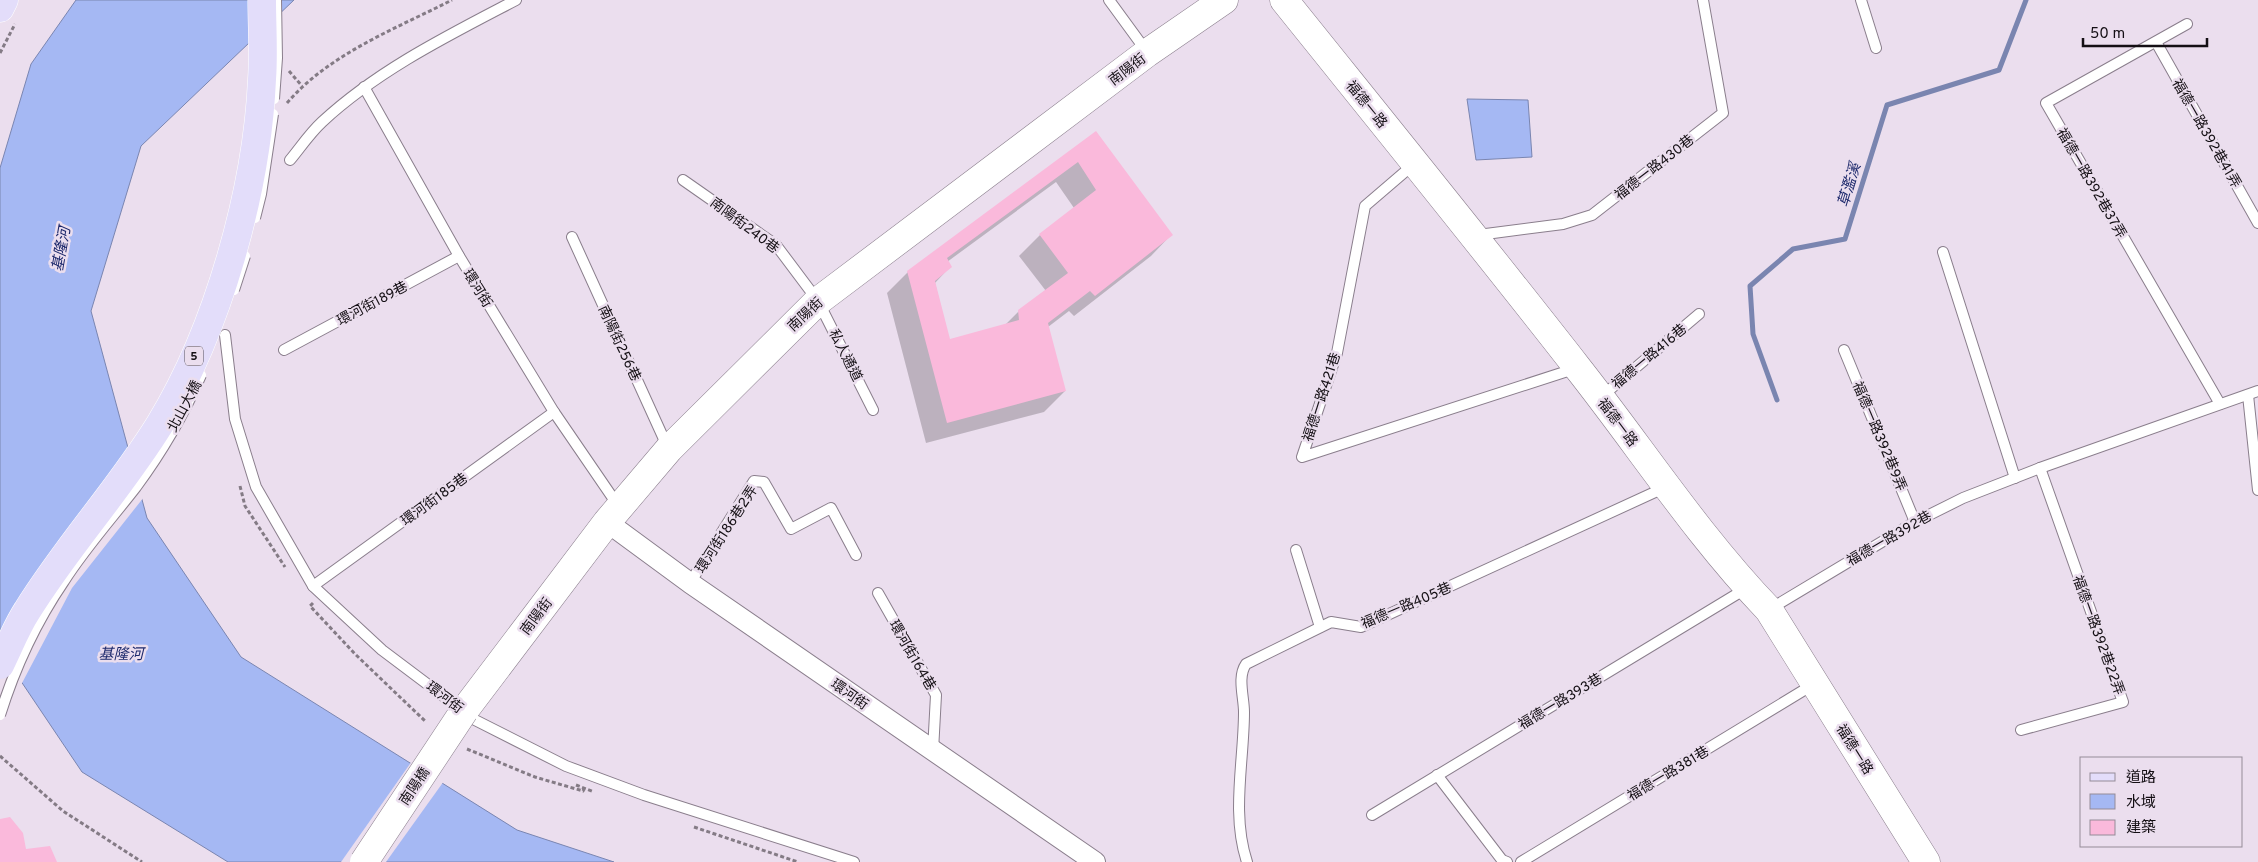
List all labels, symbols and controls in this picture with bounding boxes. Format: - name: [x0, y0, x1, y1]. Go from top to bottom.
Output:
- scale bar: [2083, 15, 2207, 47]
- text: 50 m: [2090, 25, 2125, 44]
- street label: 南陽街: [1106, 51, 1150, 90]
- street label: 福德一路392巷41弄: [2168, 76, 2245, 191]
- street label: 福德一路: [1342, 77, 1391, 132]
- street label: 福德一路392巷37弄: [2052, 125, 2130, 242]
- street label: 福德一路430巷: [1611, 131, 1698, 204]
- water label: 草濫溪: [1835, 159, 1867, 210]
- street label: 南陽街240巷: [706, 195, 782, 258]
- water label: 基隆河: [49, 223, 76, 273]
- street label: 環河街: [458, 266, 495, 311]
- street label: 環河街189巷: [334, 279, 411, 330]
- street label: 南陽街: [785, 295, 827, 336]
- street label: 南陽街256巷: [594, 303, 644, 384]
- street label: 福德一路416巷: [1609, 320, 1691, 393]
- street label: 私人通道: [824, 327, 865, 384]
- road number: 5: [185, 346, 203, 366]
- street label: 福德一路421巷: [1299, 351, 1345, 444]
- street label: 北山大橋: [164, 378, 206, 435]
- street label: 福德一路392巷9弄: [1848, 379, 1910, 494]
- street label: 福德一路: [1593, 395, 1641, 450]
- street label: 環河街185巷: [398, 470, 472, 530]
- street label: 環河街186巷2弄: [693, 483, 762, 577]
- street label: 福德一路392巷: [1844, 507, 1935, 570]
- street label: 福德一路392巷22弄: [2068, 573, 2128, 698]
- street label: 福德一路405巷: [1359, 579, 1454, 633]
- street label: 南陽街: [518, 595, 557, 639]
- street label: 環河街164巷: [885, 618, 939, 694]
- water label: 基隆河: [98, 646, 146, 665]
- street label: 福德一路393巷: [1515, 670, 1606, 734]
- street label: 環河街: [827, 676, 871, 714]
- street label: 環河街: [422, 679, 466, 718]
- street label: 福德一路: [1832, 721, 1877, 778]
- street label: 福德一路381巷: [1624, 742, 1713, 805]
- legend: [2080, 757, 2243, 847]
- street label: 南陽橋: [396, 765, 434, 809]
- text: 道路: [2126, 769, 2156, 788]
- text: 水域: [2126, 794, 2156, 813]
- text: 建築: [2126, 819, 2156, 838]

